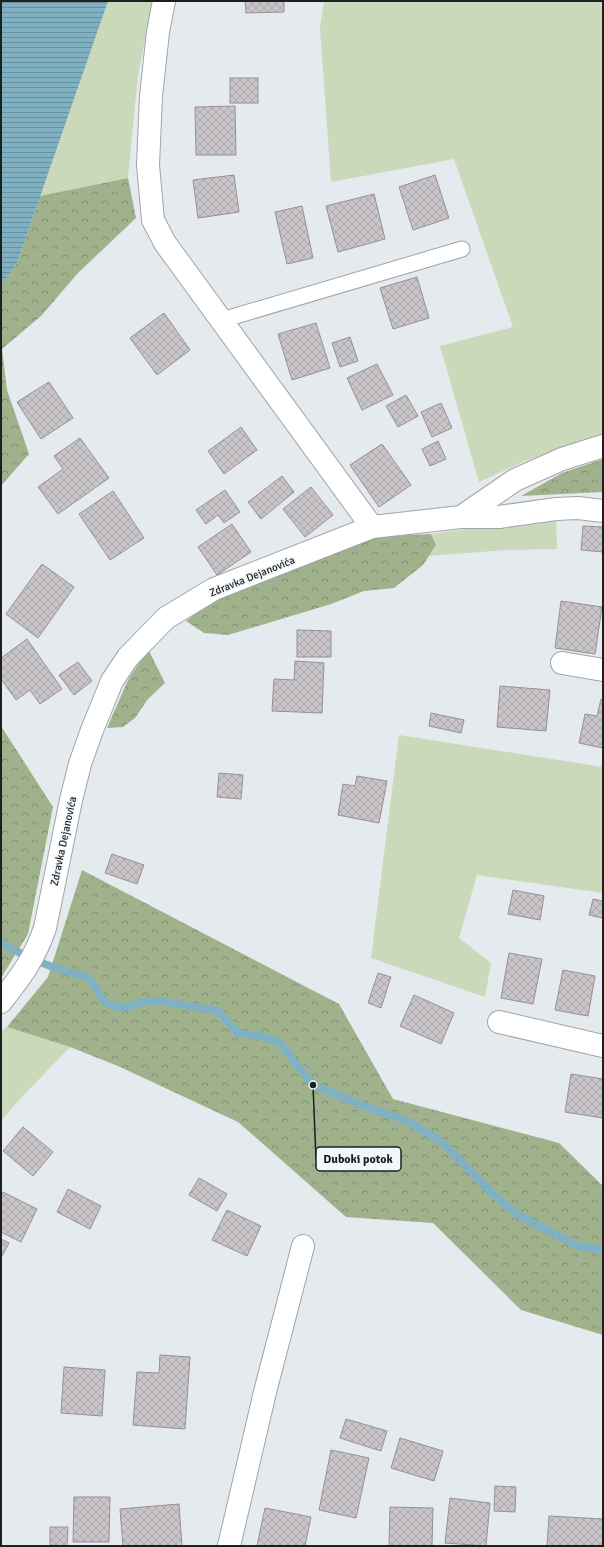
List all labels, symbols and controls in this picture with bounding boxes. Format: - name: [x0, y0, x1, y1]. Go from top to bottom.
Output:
- street label: Zdravka Dejanovića: [208, 553, 297, 600]
- street label: Zdravka Dejanovića: [48, 795, 79, 887]
- callout: Duboki potok: [316, 1147, 401, 1171]
- text: Duboki potok: [323, 1152, 393, 1167]

